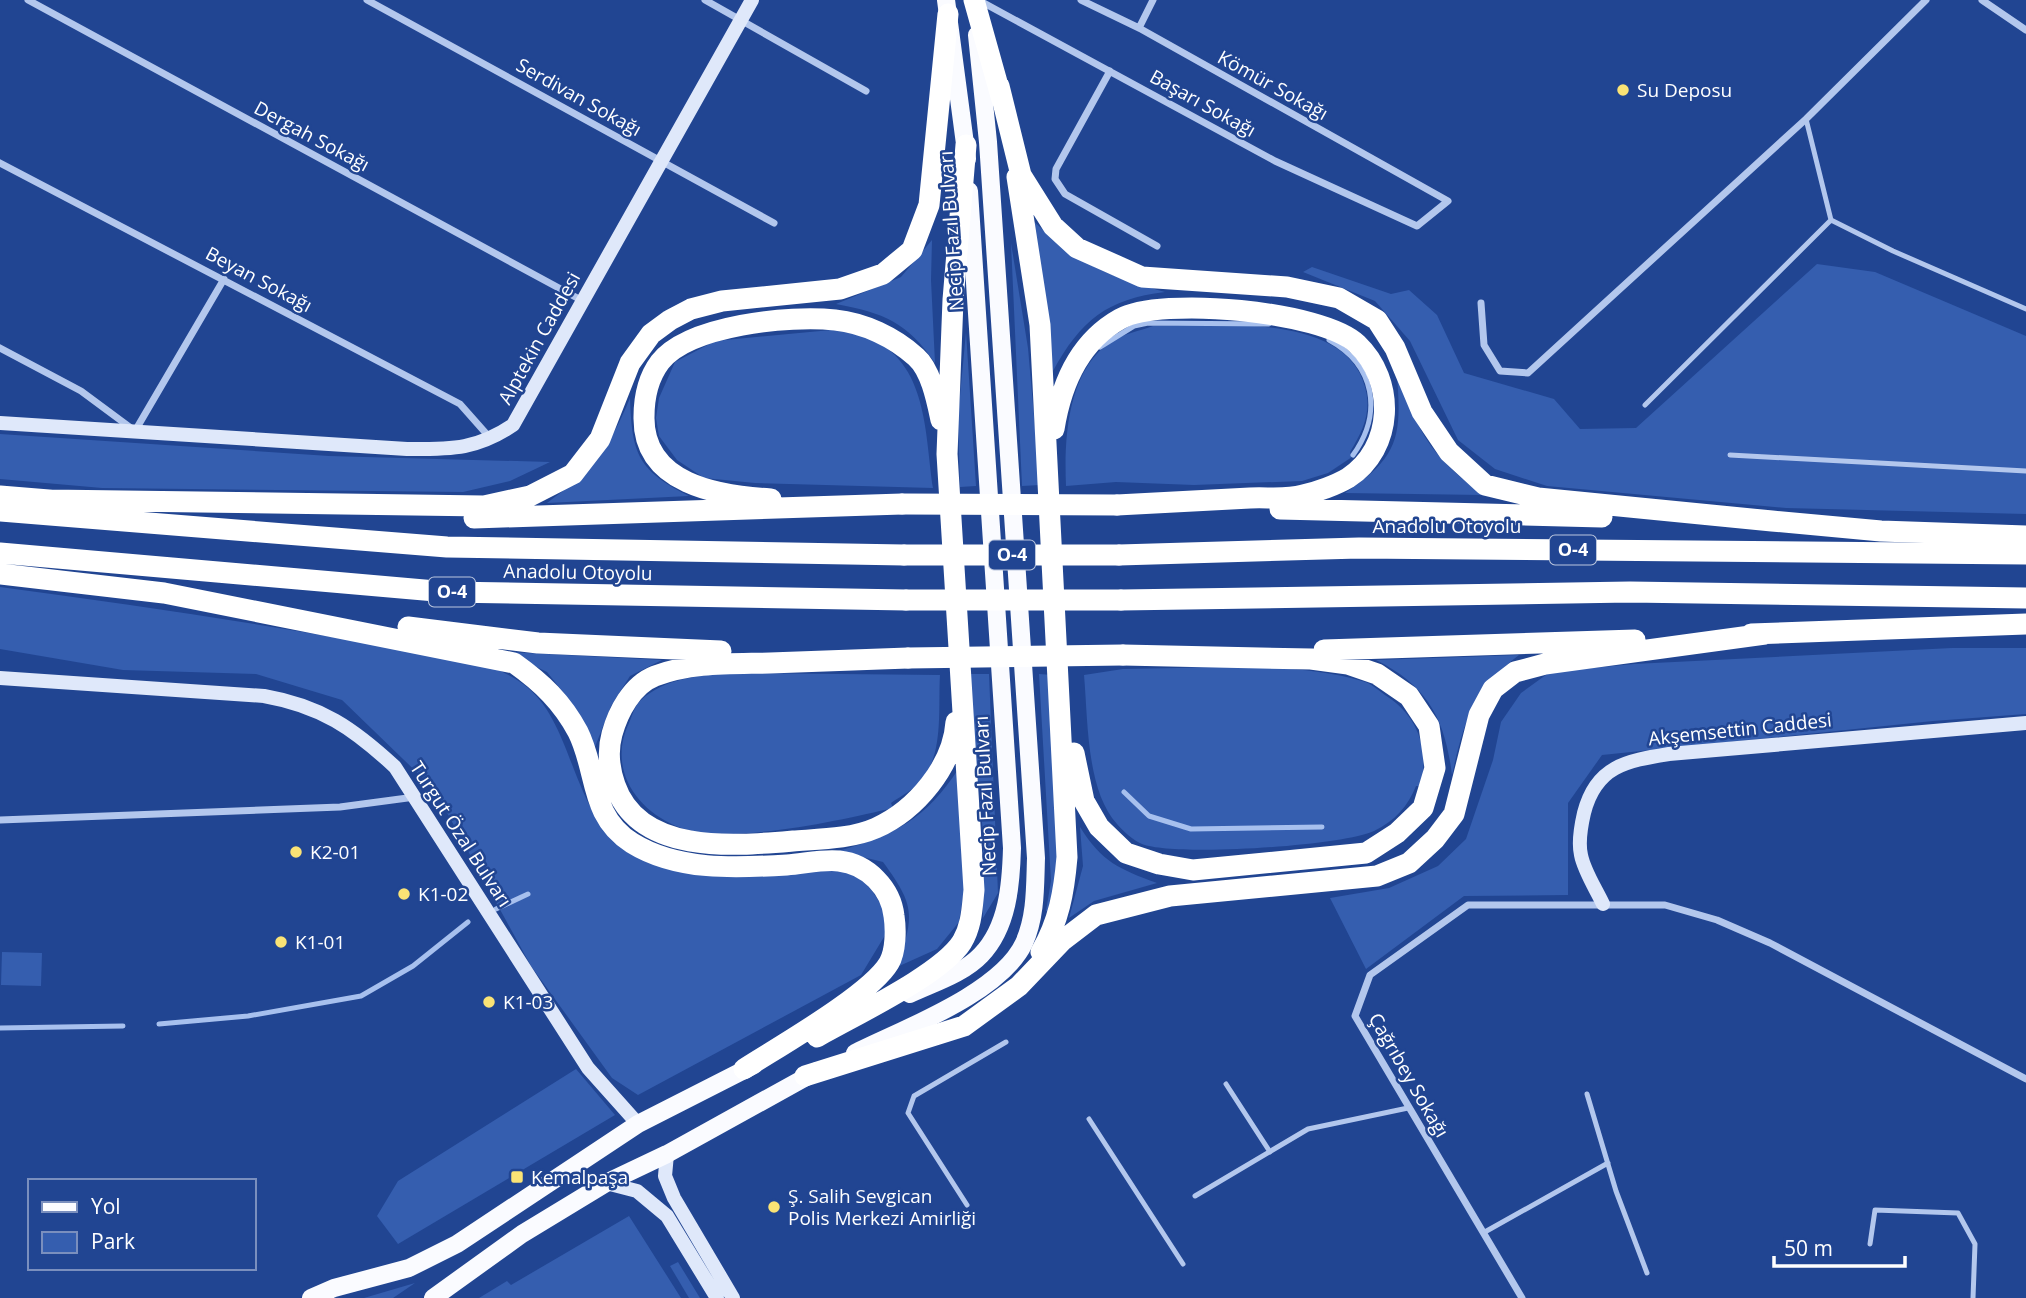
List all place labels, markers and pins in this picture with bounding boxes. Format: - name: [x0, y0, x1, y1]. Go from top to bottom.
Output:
- place label: Su Deposu: [1637, 77, 1732, 103]
- marker: Su Deposu: [1615, 82, 1631, 98]
- place label: K2-01: [310, 839, 360, 865]
- marker: K2-01: [288, 844, 304, 860]
- place label: K1-02: [418, 881, 468, 907]
- marker: K1-02: [396, 886, 412, 902]
- place label: K1-01: [295, 929, 345, 955]
- marker: K1-01: [273, 934, 289, 950]
- place label: K1-03: [503, 989, 553, 1015]
- marker: K1-03: [481, 994, 497, 1010]
- place label: Kemalpaşa: [531, 1164, 628, 1190]
- marker: Kemalpaşa: [509, 1169, 525, 1185]
- place label: Ş. Salih Sevgican Polis Merkezi Amirliği: [788, 1183, 976, 1231]
- marker: Ş. Salih Sevgican Polis Merkezi Amirliği: [766, 1199, 782, 1215]

